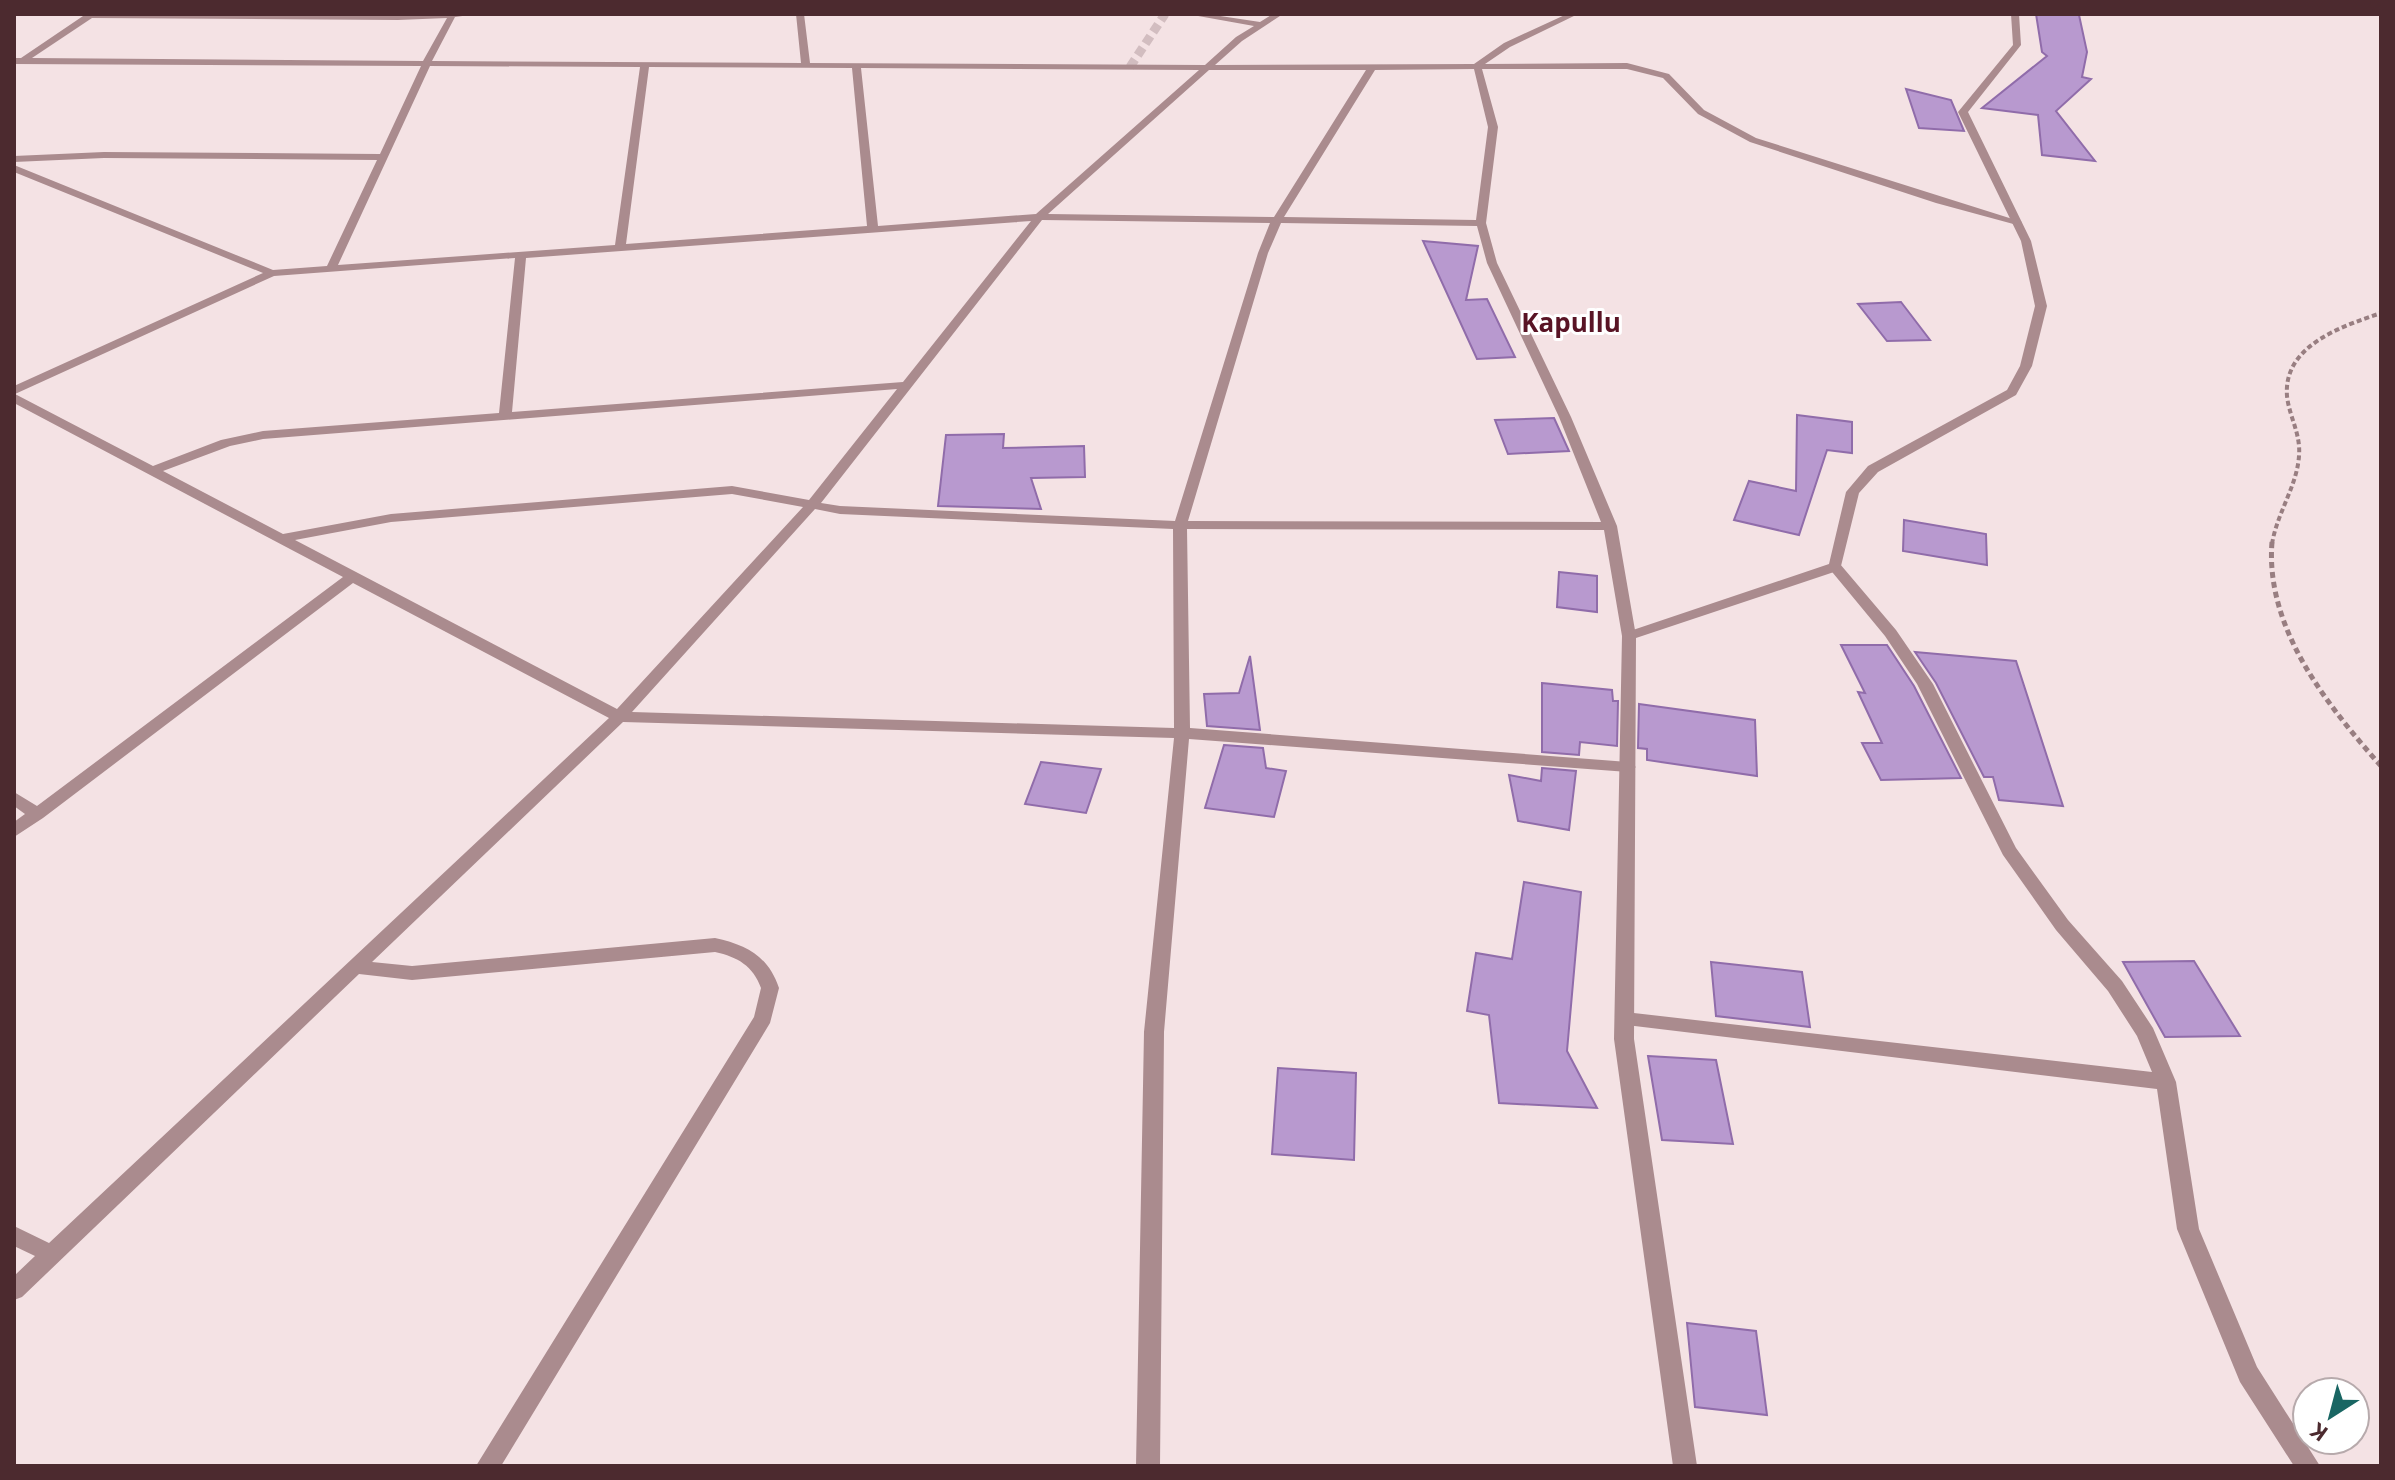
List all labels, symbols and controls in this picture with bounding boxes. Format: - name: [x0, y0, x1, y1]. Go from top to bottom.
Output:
- district label: Kapullu: [1521, 304, 1621, 340]
- north arrow: [2291, 1376, 2371, 1456]
- text: K: [2304, 1416, 2333, 1449]

